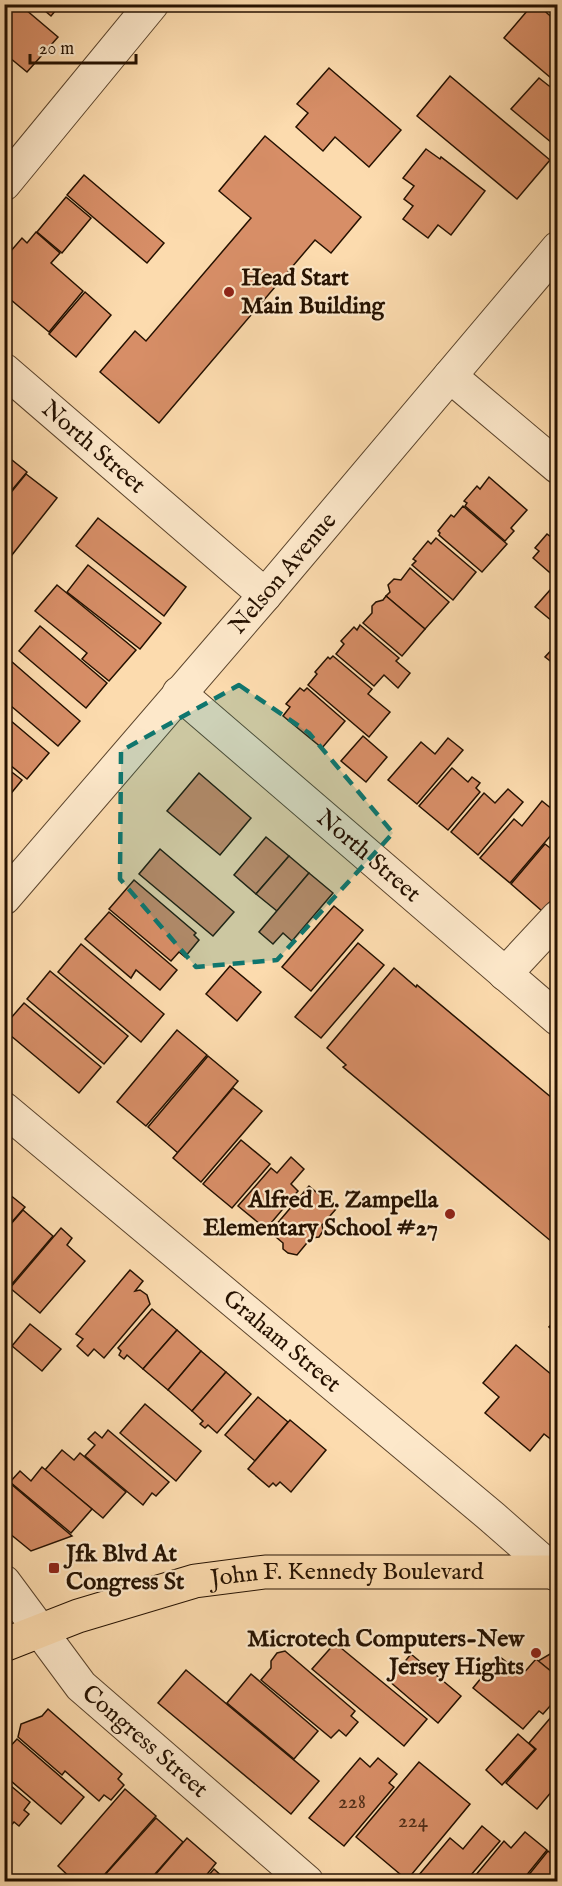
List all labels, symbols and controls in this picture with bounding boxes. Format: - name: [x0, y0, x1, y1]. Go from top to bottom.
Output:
- scale bar: [30, 27, 136, 65]
- text: 20 m: [39, 38, 74, 61]
- place label: Head Start Main Building: [241, 263, 386, 322]
- marker: Head Start Main Building: [222, 285, 236, 299]
- street label: North Street: [35, 394, 152, 500]
- street label: Nelson Avenue: [222, 506, 343, 641]
- street label: North Street: [310, 803, 427, 909]
- place label: Alfred E. Zampella Elementary School #27: [203, 1185, 439, 1244]
- marker: Alfred E. Zampella Elementary School #27: [443, 1207, 457, 1221]
- street label: Graham Street: [216, 1283, 347, 1400]
- place label: Jfk Blvd At Congress St: [63, 1539, 185, 1598]
- street label: John F. Kennedy Boulevard: [206, 1557, 484, 1595]
- marker: Jfk Blvd At Congress St: [47, 1561, 61, 1575]
- place label: Microtech Computers-New Jersey Hights: [247, 1624, 525, 1683]
- marker: Microtech Computers-New Jersey Hights: [529, 1646, 543, 1660]
- street label: Congress Street: [75, 1678, 215, 1805]
- house number: 228: [338, 1789, 366, 1816]
- house number: 224: [398, 1808, 429, 1835]

